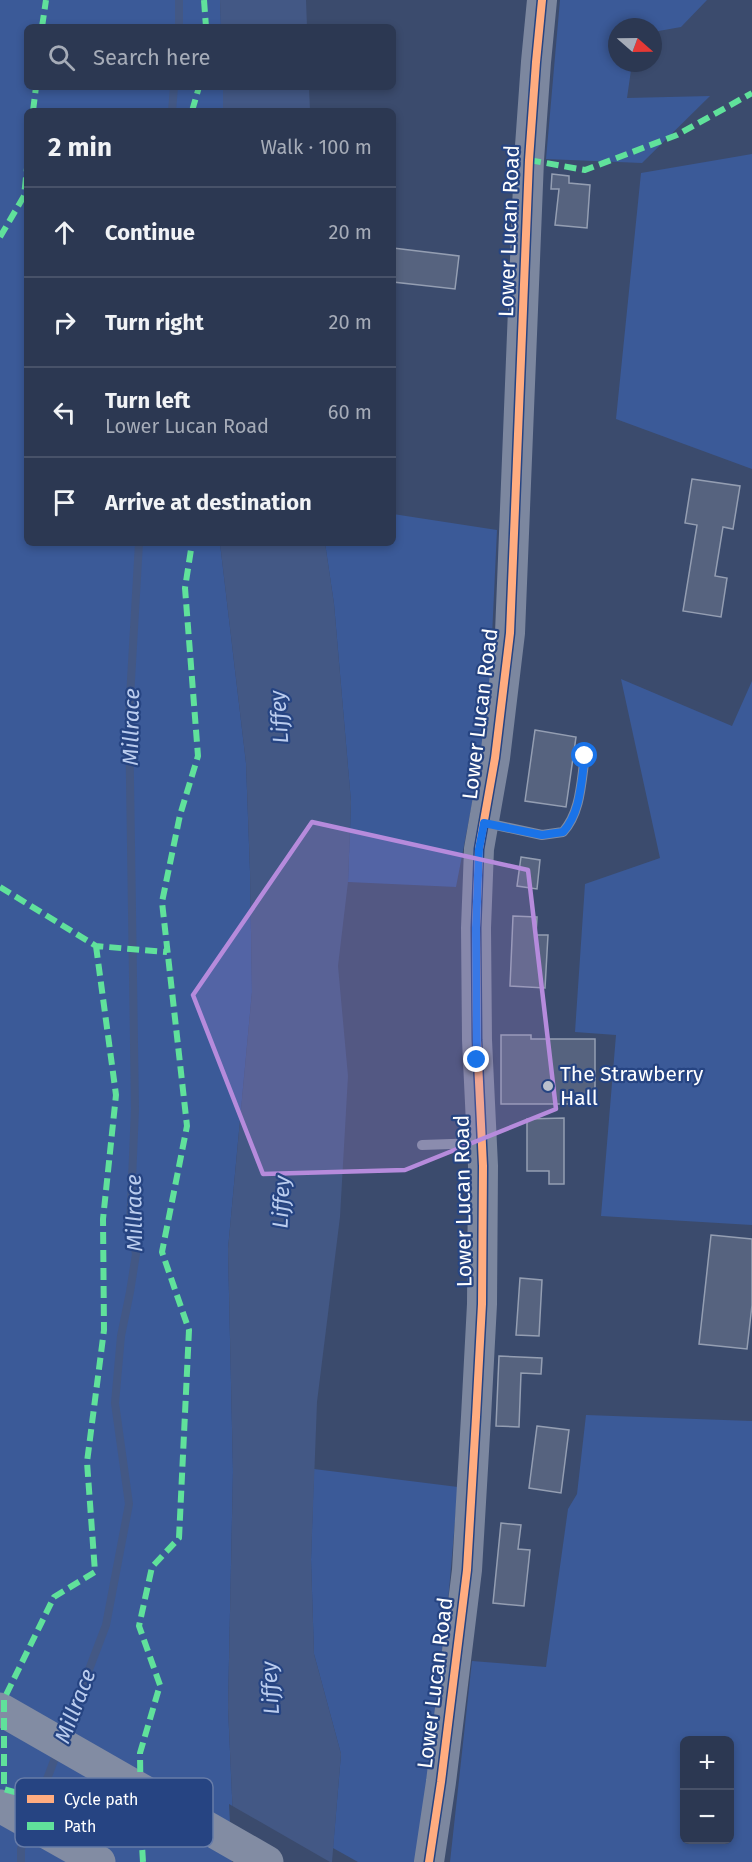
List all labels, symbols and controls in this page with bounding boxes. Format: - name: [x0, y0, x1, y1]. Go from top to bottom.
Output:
- north arrow: [608, 18, 662, 72]
- search box: [24, 24, 396, 90]
- icon: search: [45, 41, 78, 74]
- text: Search here: [93, 44, 211, 71]
- text: 2 min: [48, 132, 112, 163]
- text: Walk · 100 m: [260, 135, 372, 159]
- street label: Lower Lucan Road: [493, 144, 525, 318]
- icon: ahead: [48, 216, 81, 249]
- text: Continue: [105, 219, 195, 246]
- text: 20 m: [329, 220, 372, 244]
- icon: right: [48, 306, 81, 339]
- text: Turn right: [105, 309, 204, 336]
- text: 20 m: [329, 310, 372, 334]
- text: Turn left: [105, 387, 190, 414]
- icon: left: [48, 396, 81, 429]
- text: 60 m: [328, 400, 372, 424]
- text: Lower Lucan Road: [105, 414, 269, 438]
- icon: arrive: [48, 486, 81, 519]
- text: Arrive at destination: [105, 489, 312, 516]
- street label: Lower Lucan Road: [457, 627, 503, 801]
- water label: Millrace: [117, 688, 145, 766]
- water label: Liffey: [264, 688, 294, 744]
- route start: [571, 742, 597, 768]
- route end: [463, 1046, 489, 1072]
- place label: The Strawberry Hall: [560, 1061, 704, 1111]
- marker: The Strawberry Hall: [541, 1079, 555, 1093]
- street label: Lower Lucan Road: [448, 1115, 478, 1287]
- water label: Millrace: [120, 1174, 148, 1252]
- water label: Liffey: [267, 1174, 295, 1229]
- street label: Lower Lucan Road: [412, 1596, 458, 1770]
- water label: Liffey: [255, 1659, 285, 1715]
- water label: Millrace: [49, 1665, 101, 1747]
- map controls: [680, 1736, 734, 1844]
- button: +: [680, 1736, 734, 1790]
- legend: [15, 1778, 213, 1847]
- text: Cycle path: [64, 1790, 138, 1809]
- button: −: [680, 1790, 734, 1844]
- text: Path: [64, 1817, 96, 1836]

